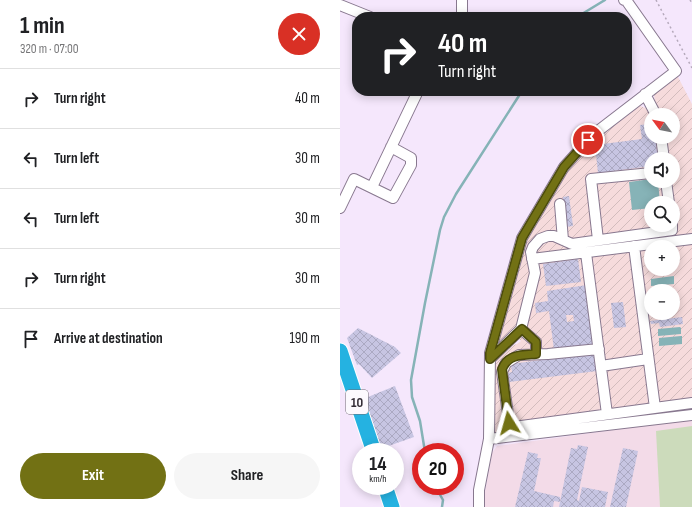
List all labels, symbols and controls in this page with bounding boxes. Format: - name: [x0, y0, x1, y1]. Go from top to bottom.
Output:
- text: 1 min: [20, 11, 65, 40]
- button: close: [278, 13, 320, 55]
- text: 40 m: [438, 27, 487, 60]
- icon: right: [372, 28, 424, 80]
- text: 320 m · 07:00: [20, 41, 79, 57]
- text: Turn right: [438, 61, 496, 82]
- icon: right: [20, 88, 42, 110]
- text: Turn right: [54, 89, 106, 108]
- text: 40 m: [295, 89, 320, 108]
- north arrow: [644, 108, 680, 144]
- map controls: [644, 108, 680, 320]
- pin: [571, 123, 605, 157]
- icon: arrive: [577, 129, 599, 151]
- icon: left: [20, 148, 42, 170]
- text: Turn left: [54, 149, 99, 168]
- text: 30 m: [295, 149, 320, 168]
- button: sound: [644, 152, 680, 188]
- button: search: [644, 196, 680, 232]
- icon: left: [20, 208, 42, 230]
- text: Turn left: [54, 209, 99, 228]
- text: 30 m: [295, 209, 320, 228]
- button: +: [644, 240, 680, 276]
- icon: right: [20, 268, 42, 290]
- text: Turn right: [54, 269, 106, 288]
- text: 30 m: [295, 269, 320, 288]
- button: −: [644, 284, 680, 320]
- icon: arrive: [20, 328, 42, 350]
- text: Arrive at destination: [54, 329, 163, 348]
- text: 190 m: [289, 329, 320, 348]
- road number: 10: [346, 390, 368, 414]
- position arrow: [488, 402, 530, 444]
- speed limit sign: 20: [412, 443, 464, 495]
- text: 14: [369, 452, 387, 476]
- button: Exit: [20, 453, 166, 499]
- button: Share: [174, 453, 320, 499]
- text: km/h: [369, 473, 387, 485]

